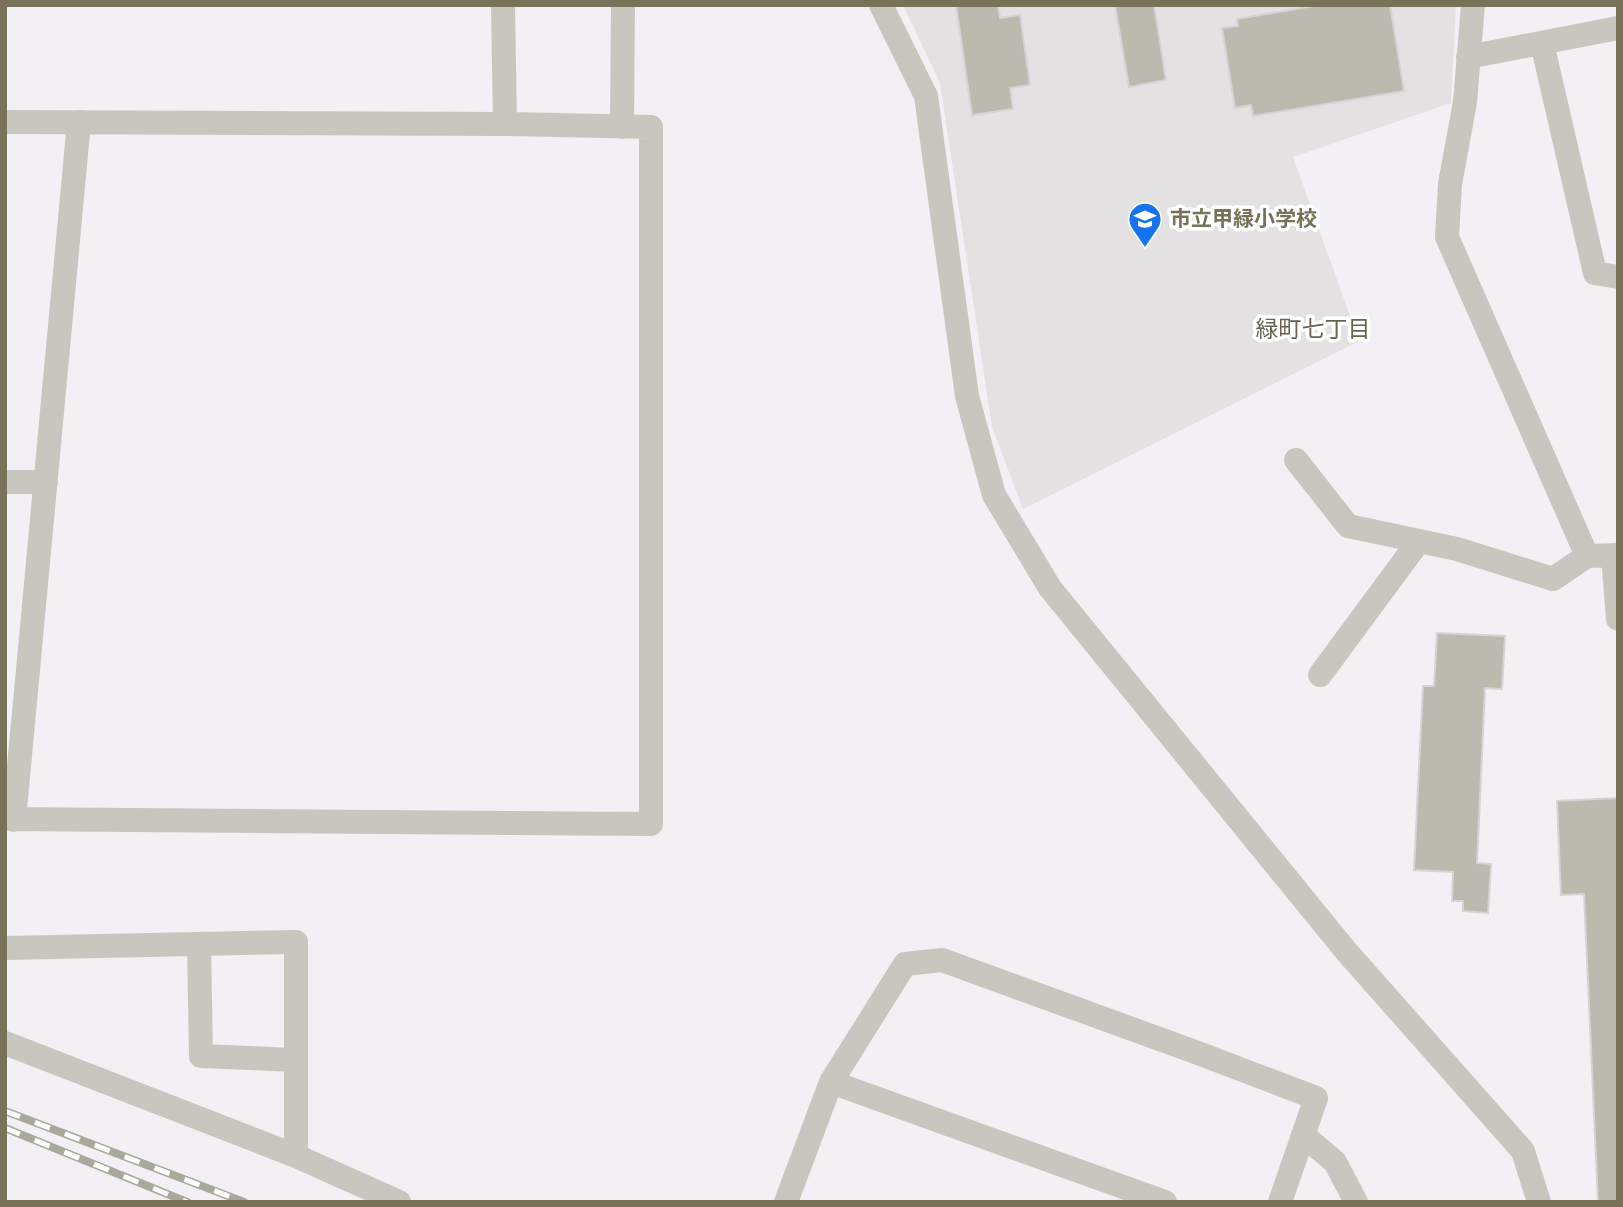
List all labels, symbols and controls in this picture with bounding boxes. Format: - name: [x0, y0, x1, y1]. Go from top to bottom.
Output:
- school or university icon: 市立甲緑小学校: [1126, 200, 1164, 249]
- place label: 市立甲緑小学校: [1170, 207, 1317, 232]
- district label: 緑町七丁目: [1256, 316, 1371, 344]

